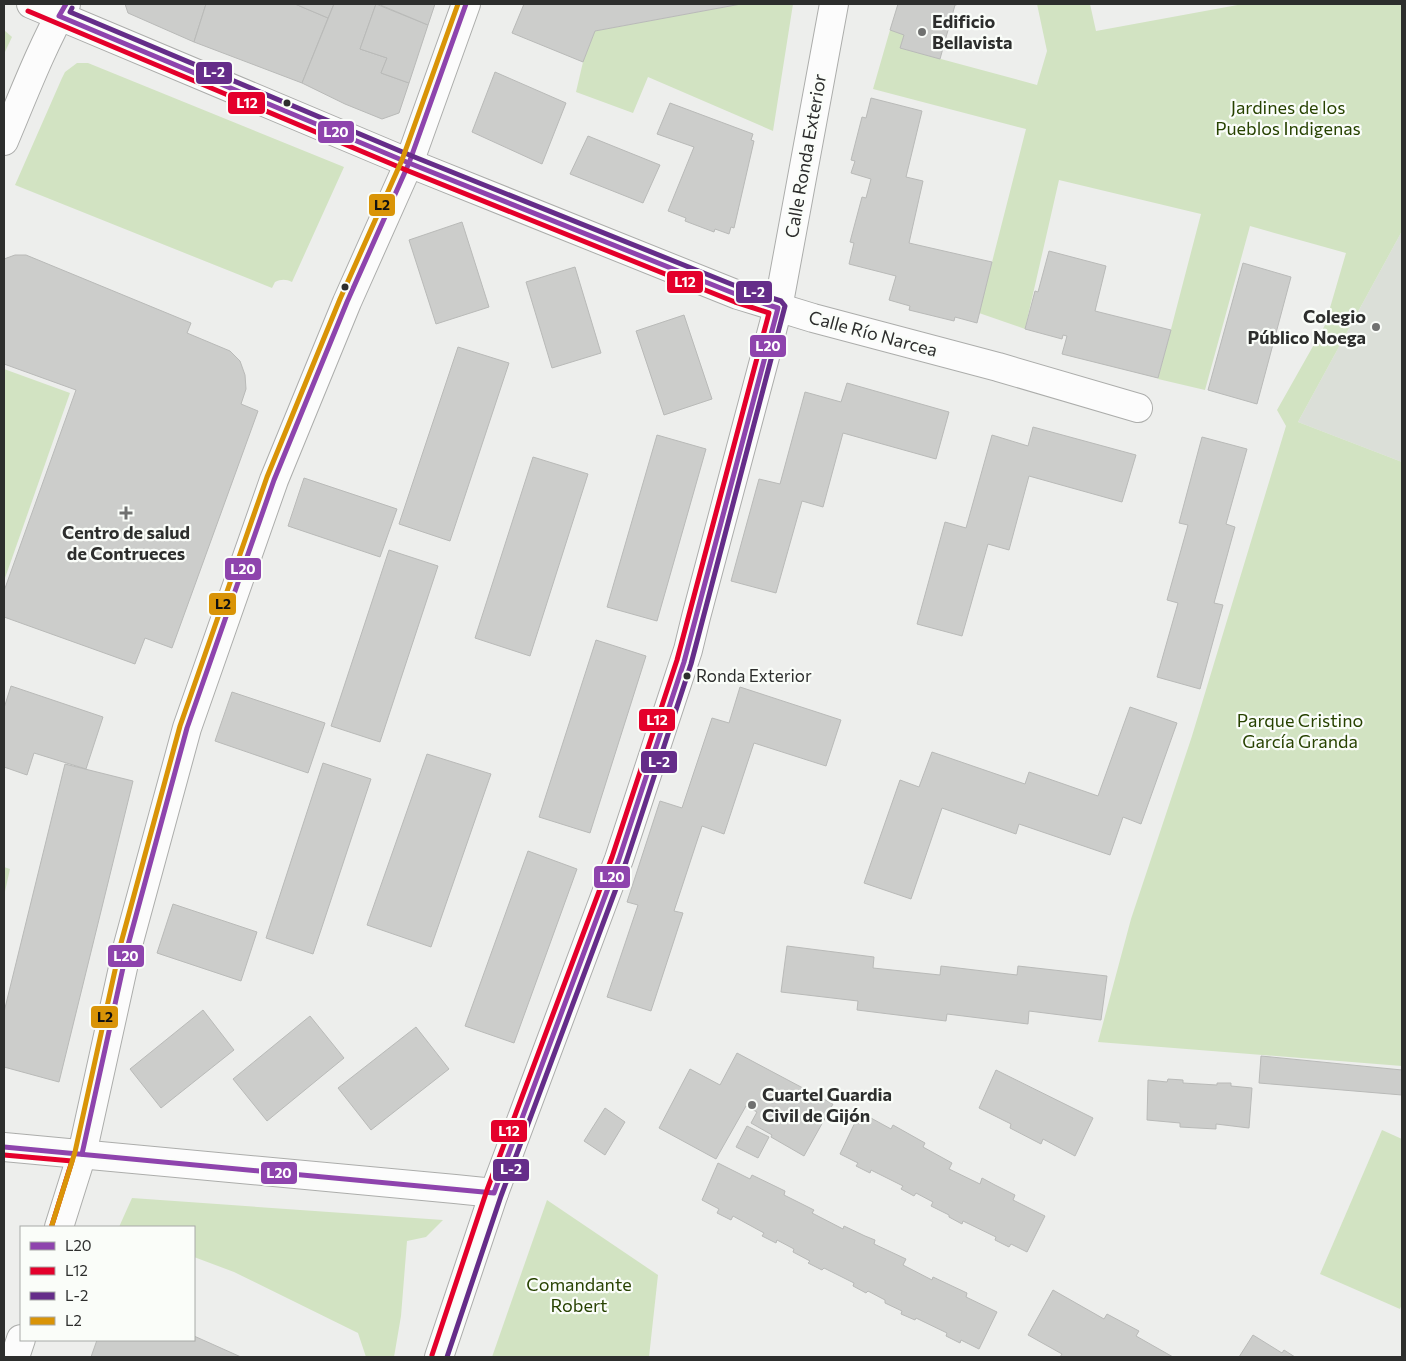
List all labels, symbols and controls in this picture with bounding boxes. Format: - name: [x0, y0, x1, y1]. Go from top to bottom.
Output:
- place label: Edificio Bellavista: [932, 10, 1013, 53]
- marker: Edificio Bellavista: [916, 26, 928, 38]
- line badge: L-2: [195, 61, 233, 85]
- text: L-2: [203, 63, 225, 80]
- street label: Calle Ronda Exterior: [780, 72, 830, 240]
- line badge: L12: [227, 91, 266, 115]
- text: L12: [236, 94, 258, 111]
- park label: Jardines de los Pueblos Indigenas: [1215, 96, 1361, 139]
- unlabelled marker: [282, 98, 292, 108]
- line badge: L20: [317, 120, 355, 144]
- text: L20: [323, 123, 349, 140]
- line badge: L2: [368, 193, 396, 217]
- text: L2: [374, 196, 390, 213]
- line badge: L12: [666, 270, 704, 294]
- text: L12: [674, 273, 696, 290]
- line badge: L-2: [735, 280, 773, 304]
- unlabelled marker: [340, 282, 350, 292]
- text: L-2: [743, 283, 765, 300]
- street label: Calle Río Narcea: [806, 305, 940, 361]
- place label: Colegio Público Noega: [1248, 305, 1366, 348]
- marker: Colegio Público Noega: [1370, 321, 1382, 333]
- line badge: L20: [749, 334, 787, 358]
- text: L20: [755, 337, 781, 354]
- marker: Centro de salud de Contrueces: [119, 506, 133, 520]
- place label: Centro de salud de Contrueces: [62, 521, 190, 564]
- line badge: L20: [224, 557, 262, 581]
- text: L20: [230, 560, 256, 577]
- line badge: L2: [208, 592, 237, 616]
- text: L2: [215, 595, 231, 612]
- place label: Ronda Exterior: [696, 665, 812, 686]
- marker: Ronda Exterior: [682, 671, 692, 681]
- line badge: L12: [638, 708, 676, 732]
- park label: Parque Cristino García Granda: [1237, 709, 1363, 752]
- text: L12: [646, 711, 668, 728]
- line badge: L-2: [640, 750, 678, 774]
- text: L-2: [648, 753, 670, 770]
- line badge: L20: [593, 865, 631, 889]
- text: L20: [599, 868, 625, 885]
- line badge: L20: [107, 944, 145, 968]
- text: L20: [113, 947, 139, 964]
- line badge: L2: [90, 1005, 119, 1029]
- text: L2: [97, 1008, 113, 1025]
- place label: Cuartel Guardia Civil de Gijón: [762, 1083, 892, 1126]
- marker: Cuartel Guardia Civil de Gijón: [746, 1099, 758, 1111]
- line badge: L12: [490, 1119, 528, 1143]
- text: L12: [498, 1122, 520, 1139]
- line badge: L-2: [492, 1158, 530, 1182]
- text: L-2: [500, 1160, 522, 1177]
- line badge: L20: [260, 1161, 298, 1185]
- text: L20: [266, 1164, 292, 1181]
- legend: [20, 1226, 195, 1341]
- text: L20: [65, 1236, 92, 1254]
- text: L12: [65, 1261, 88, 1279]
- park label: Comandante Robert: [526, 1273, 632, 1316]
- text: L-2: [65, 1286, 88, 1304]
- text: L2: [65, 1311, 82, 1329]

